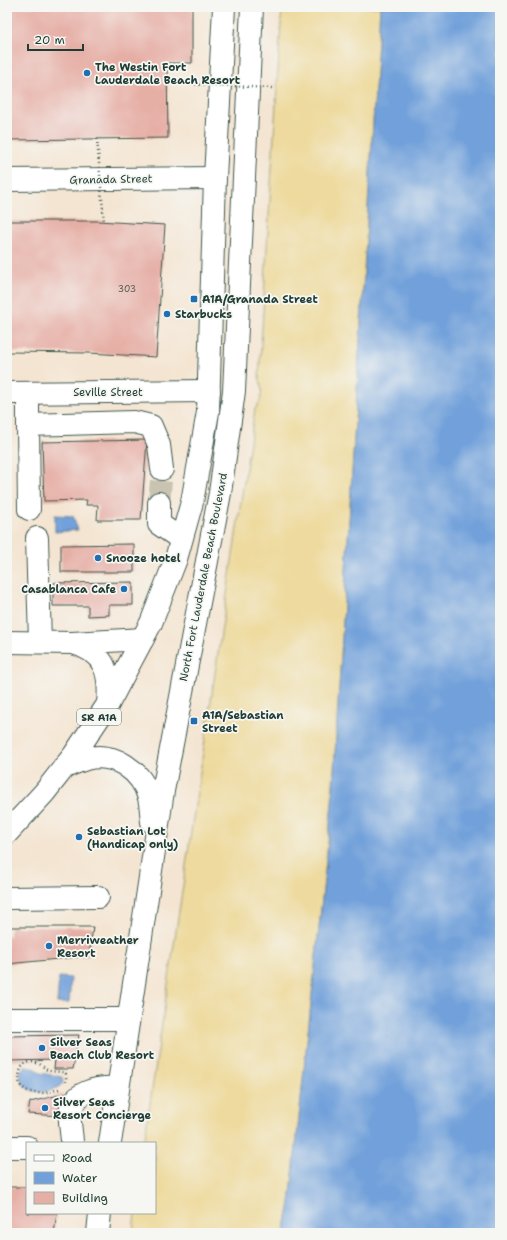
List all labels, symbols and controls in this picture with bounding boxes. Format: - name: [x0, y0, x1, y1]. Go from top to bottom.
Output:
- scale bar: [28, 26, 83, 52]
- text: 20 m: [34, 32, 65, 48]
- place label: The Westin Fort Lauderdale Beach Resort: [95, 60, 241, 88]
- marker: The Westin Fort Lauderdale Beach Resort: [82, 68, 92, 78]
- street label: Granada Street: [69, 171, 153, 188]
- house number: 303: [118, 283, 136, 295]
- place label: A1A/Granada Street: [202, 292, 318, 307]
- marker: A1A/Granada Street: [189, 294, 199, 304]
- place label: Starbucks: [175, 307, 232, 322]
- marker: Starbucks: [162, 309, 172, 319]
- street label: Seville Street: [73, 385, 143, 400]
- street label: North Fort Lauderdale Beach Boulevard: [176, 471, 231, 683]
- place label: Snooze hotel: [106, 551, 181, 566]
- marker: Snooze hotel: [93, 553, 103, 563]
- place label: Casablanca Cafe: [21, 582, 116, 597]
- marker: Casablanca Cafe: [119, 584, 129, 594]
- place label: A1A/Sebastian Street: [202, 708, 284, 736]
- road number: SR A1A: [77, 709, 121, 725]
- marker: A1A/Sebastian Street: [189, 716, 199, 726]
- place label: Sebastian Lot (Handicap only): [87, 824, 178, 852]
- marker: Sebastian Lot (Handicap only): [74, 832, 84, 842]
- place label: Merriweather Resort: [57, 933, 139, 961]
- marker: Merriweather Resort: [44, 941, 54, 951]
- place label: Silver Seas Beach Club Resort: [50, 1035, 155, 1063]
- marker: Silver Seas Beach Club Resort: [37, 1043, 47, 1053]
- place label: Silver Seas Resort Concierge: [53, 1095, 152, 1123]
- marker: Silver Seas Resort Concierge: [40, 1103, 50, 1113]
- legend: [26, 1142, 156, 1214]
- text: Road: [62, 1150, 93, 1166]
- text: Water: [62, 1170, 98, 1186]
- text: Building: [62, 1190, 108, 1206]

